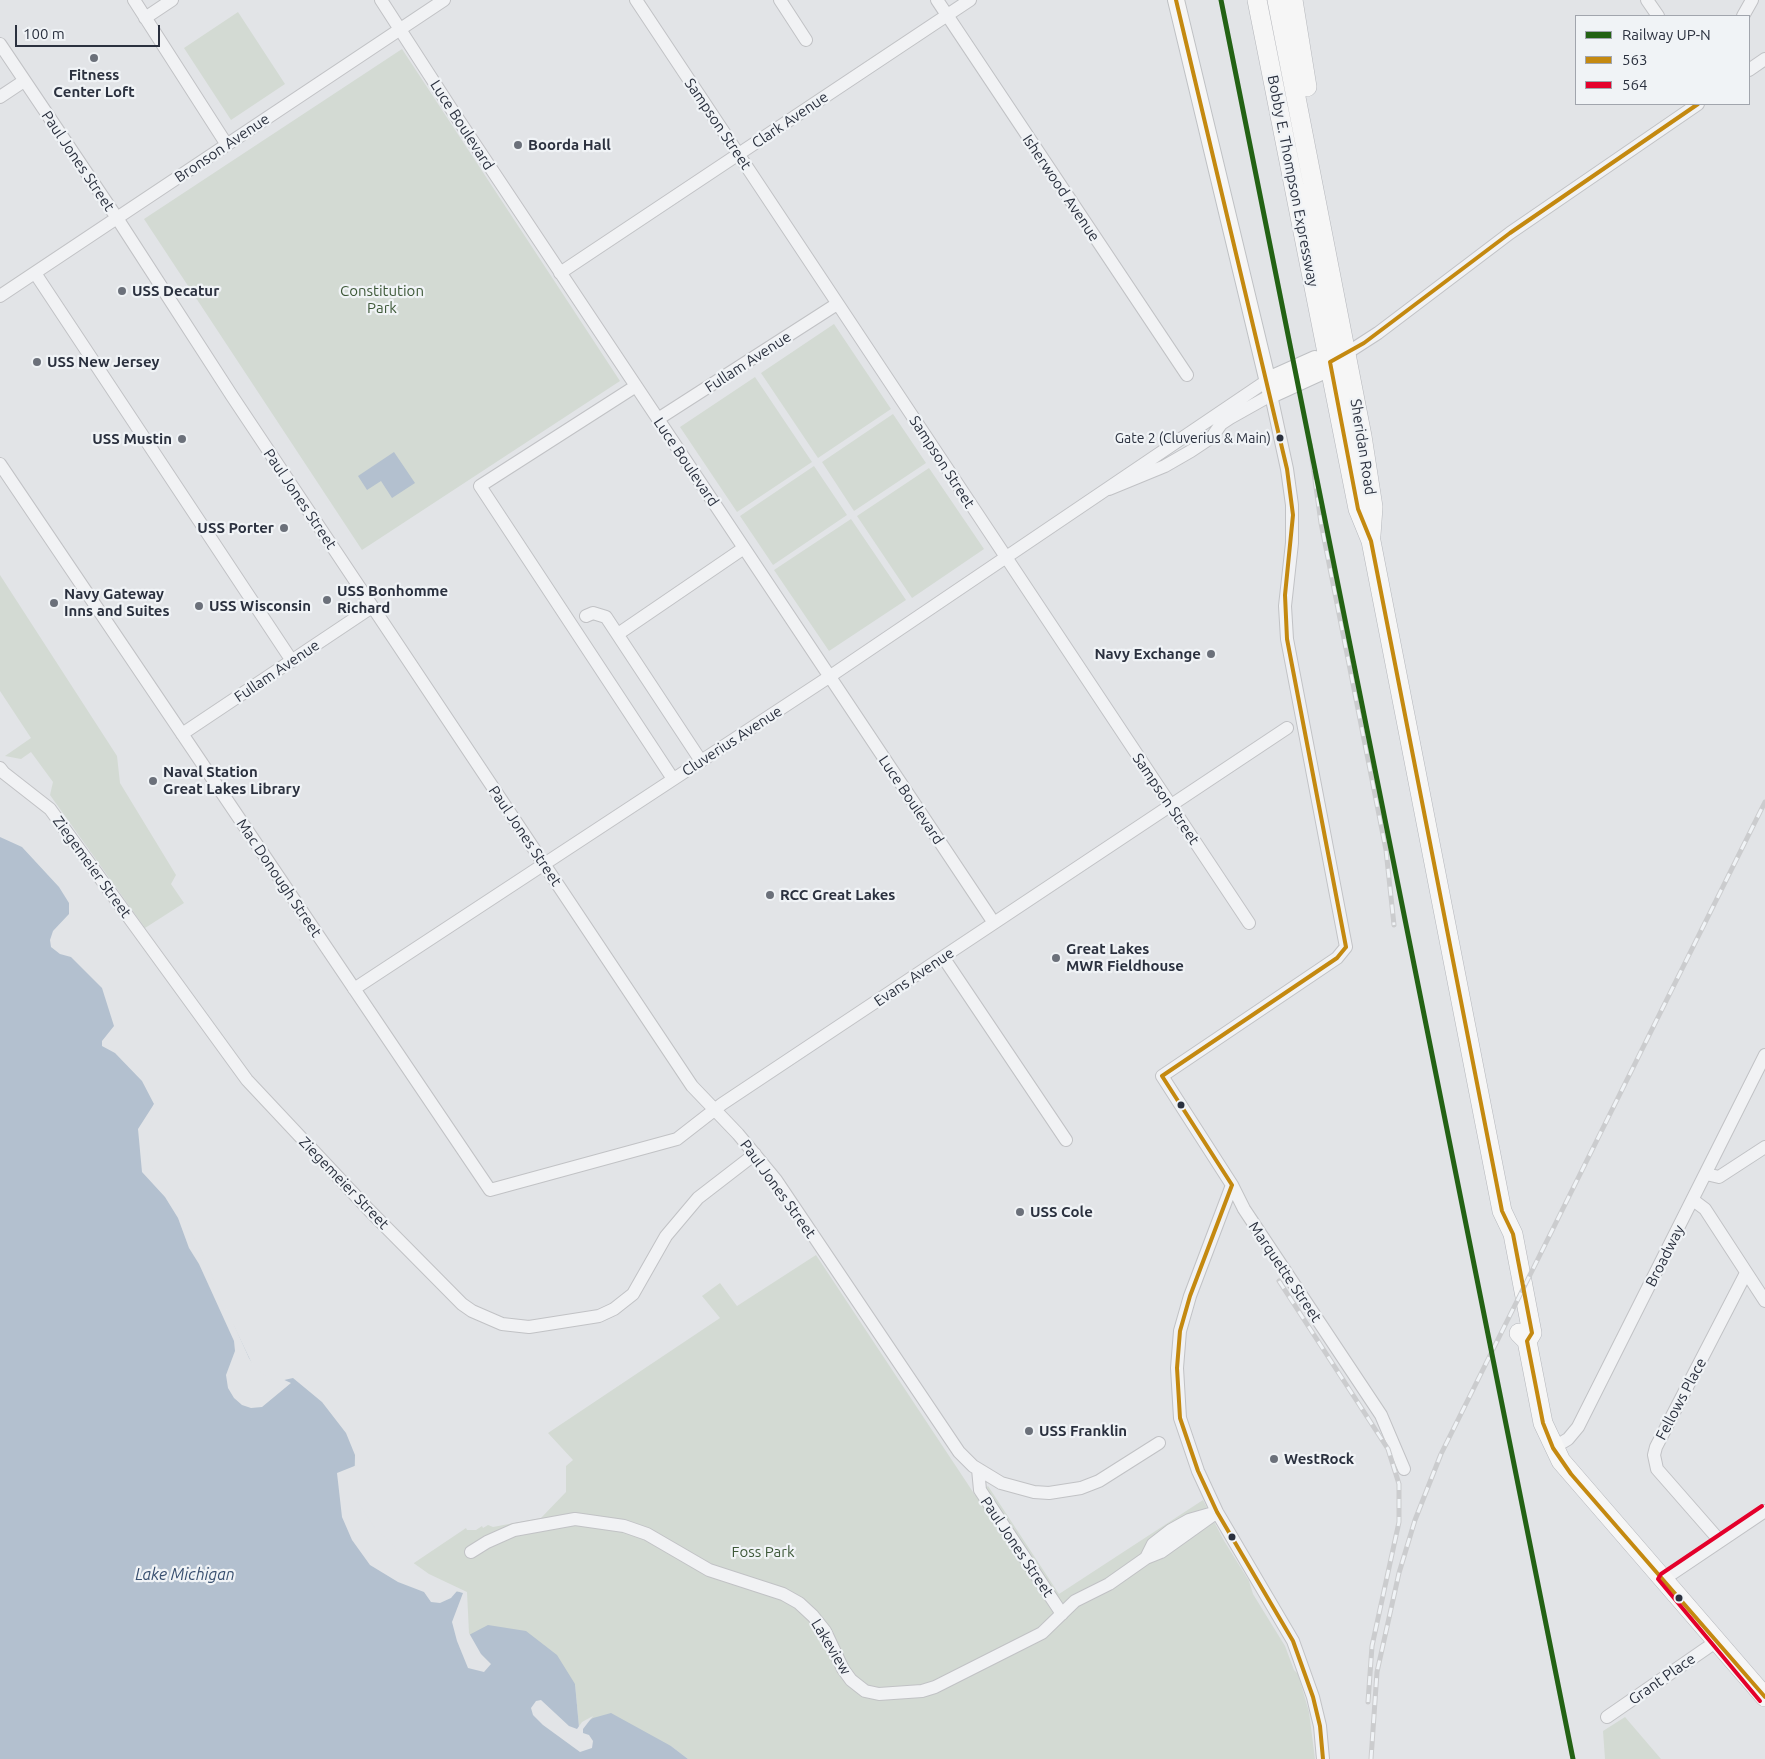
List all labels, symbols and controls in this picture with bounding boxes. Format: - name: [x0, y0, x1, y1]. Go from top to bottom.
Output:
- scale bar: [18, 15, 162, 47]
- legend: [1575, 15, 1750, 105]
- text: 100 m: [23, 25, 65, 42]
- text: Railway UP-N: [1622, 26, 1711, 43]
- text: 563: [1622, 51, 1647, 68]
- marker: Fitness Center Loft: [88, 52, 100, 64]
- place label: Fitness Center Loft: [53, 66, 135, 101]
- street label: Bobby E. Thompson Expressway: [1264, 74, 1322, 288]
- street label: Sampson Street: [681, 75, 755, 173]
- text: 564: [1622, 76, 1647, 93]
- street label: Luce Boulevard: [426, 77, 498, 173]
- street label: Clark Avenue: [748, 88, 832, 152]
- street label: Paul Jones Street: [38, 107, 118, 215]
- street label: Bronson Avenue: [171, 110, 273, 186]
- street label: Isherwood Avenue: [1019, 131, 1103, 245]
- place label: Boorda Hall: [528, 136, 611, 154]
- marker: Boorda Hall: [512, 139, 524, 151]
- place label: USS Decatur: [132, 282, 219, 300]
- park label: Constitution Park: [340, 282, 424, 317]
- marker: USS Decatur: [116, 285, 128, 297]
- street label: Fullam Avenue: [702, 328, 794, 396]
- place label: USS New Jersey: [47, 353, 160, 371]
- marker: USS New Jersey: [31, 356, 43, 368]
- street label: Sheridan Road: [1347, 398, 1379, 496]
- street label: Sampson Street: [905, 412, 979, 512]
- street label: Luce Boulevard: [650, 414, 722, 510]
- place label: USS Mustin: [92, 430, 172, 448]
- place label: Gate 2 (Cluverius & Main): [1115, 430, 1271, 446]
- marker: USS Mustin: [176, 433, 188, 445]
- marker: Gate 2 (Cluverius & Main): [1275, 433, 1285, 443]
- street label: Paul Jones Street: [260, 445, 340, 553]
- place label: USS Porter: [197, 519, 274, 537]
- marker: USS Porter: [278, 522, 290, 534]
- place label: USS Bonhomme Richard: [337, 582, 448, 617]
- place label: Navy Gateway Inns and Suites: [64, 585, 170, 620]
- marker: USS Bonhomme Richard: [321, 594, 333, 606]
- marker: Navy Gateway Inns and Suites: [48, 597, 60, 609]
- place label: USS Wisconsin: [209, 597, 311, 615]
- marker: USS Wisconsin: [193, 600, 205, 612]
- street label: Fullam Avenue: [231, 636, 323, 706]
- place label: Navy Exchange: [1094, 645, 1201, 663]
- marker: Navy Exchange: [1205, 648, 1217, 660]
- street label: Cluverius Avenue: [679, 702, 785, 780]
- street label: Sampson Street: [1129, 750, 1203, 848]
- street label: Luce Boulevard: [875, 752, 947, 848]
- place label: Naval Station Great Lakes Library: [163, 763, 300, 798]
- marker: Naval Station Great Lakes Library: [147, 775, 159, 787]
- street label: Paul Jones Street: [485, 782, 565, 890]
- street label: Ziegemeier Street: [49, 813, 135, 921]
- street label: Mac Donough Street: [233, 815, 325, 941]
- place label: RCC Great Lakes: [780, 886, 895, 904]
- marker: RCC Great Lakes: [764, 889, 776, 901]
- place label: Great Lakes MWR Fieldhouse: [1066, 940, 1184, 975]
- street label: Evans Avenue: [871, 944, 957, 1010]
- marker: Great Lakes MWR Fieldhouse: [1050, 952, 1062, 964]
- unlabelled marker: [1176, 1100, 1186, 1110]
- street label: Ziegemeier Street: [295, 1133, 393, 1233]
- street label: Paul Jones Street: [736, 1136, 820, 1242]
- place label: USS Cole: [1030, 1203, 1093, 1221]
- marker: USS Cole: [1014, 1206, 1026, 1218]
- street label: Marquette Street: [1245, 1218, 1325, 1326]
- street label: Broadway: [1642, 1222, 1688, 1290]
- street label: Fellows Place: [1652, 1355, 1710, 1443]
- place label: USS Franklin: [1039, 1422, 1127, 1440]
- marker: USS Franklin: [1023, 1425, 1035, 1437]
- place label: WestRock: [1284, 1450, 1354, 1468]
- marker: WestRock: [1268, 1453, 1280, 1465]
- street label: Paul Jones Street: [977, 1493, 1057, 1601]
- unlabelled marker: [1227, 1532, 1237, 1542]
- park label: Foss Park: [732, 1543, 794, 1561]
- water label: Lake Michigan: [135, 1565, 235, 1585]
- unlabelled marker: [1674, 1593, 1684, 1603]
- street label: Lakeview: [807, 1616, 855, 1678]
- street label: Grant Place: [1625, 1650, 1699, 1708]

